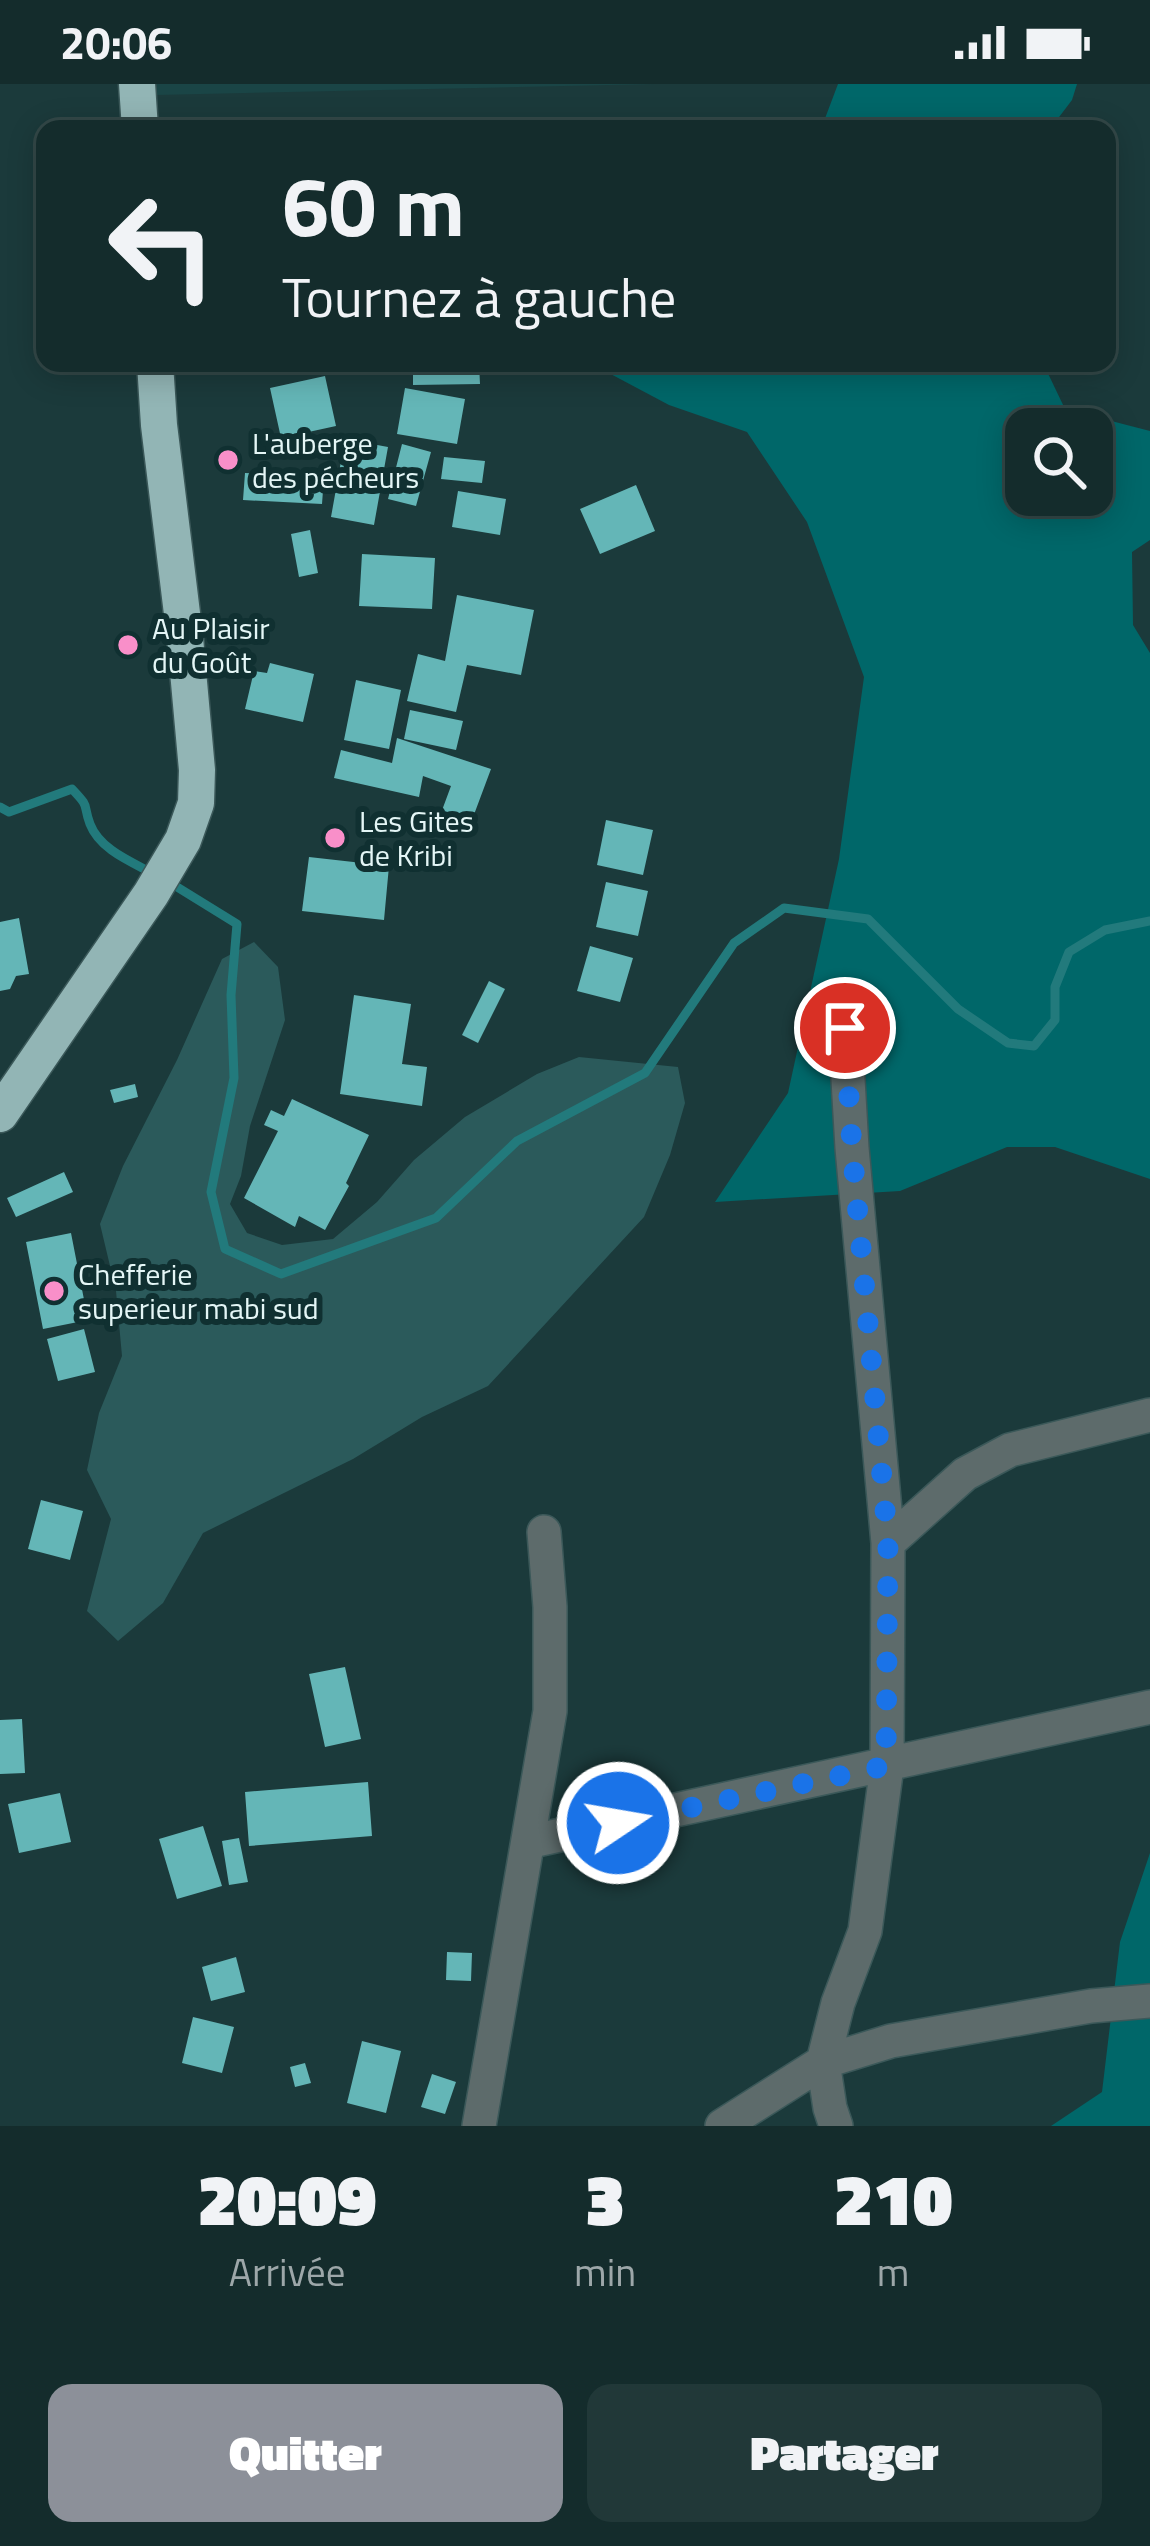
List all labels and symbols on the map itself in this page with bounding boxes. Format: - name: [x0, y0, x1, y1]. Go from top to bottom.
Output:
- place label: L'auberge des pécheurs: [252, 420, 419, 500]
- marker: L'auberge des pécheurs: [215, 447, 241, 473]
- place label: Au Plaisir du Goût: [152, 605, 270, 685]
- marker: Au Plaisir du Goût: [115, 632, 141, 658]
- place label: Les Gites de Kribi: [359, 798, 474, 878]
- marker: Les Gites de Kribi: [322, 825, 348, 851]
- pin: [794, 977, 896, 1079]
- place label: Chefferie superieur mabi sud: [78, 1251, 319, 1331]
- marker: Chefferie superieur mabi sud: [41, 1278, 67, 1304]
- position arrow: [555, 1760, 681, 1886]

